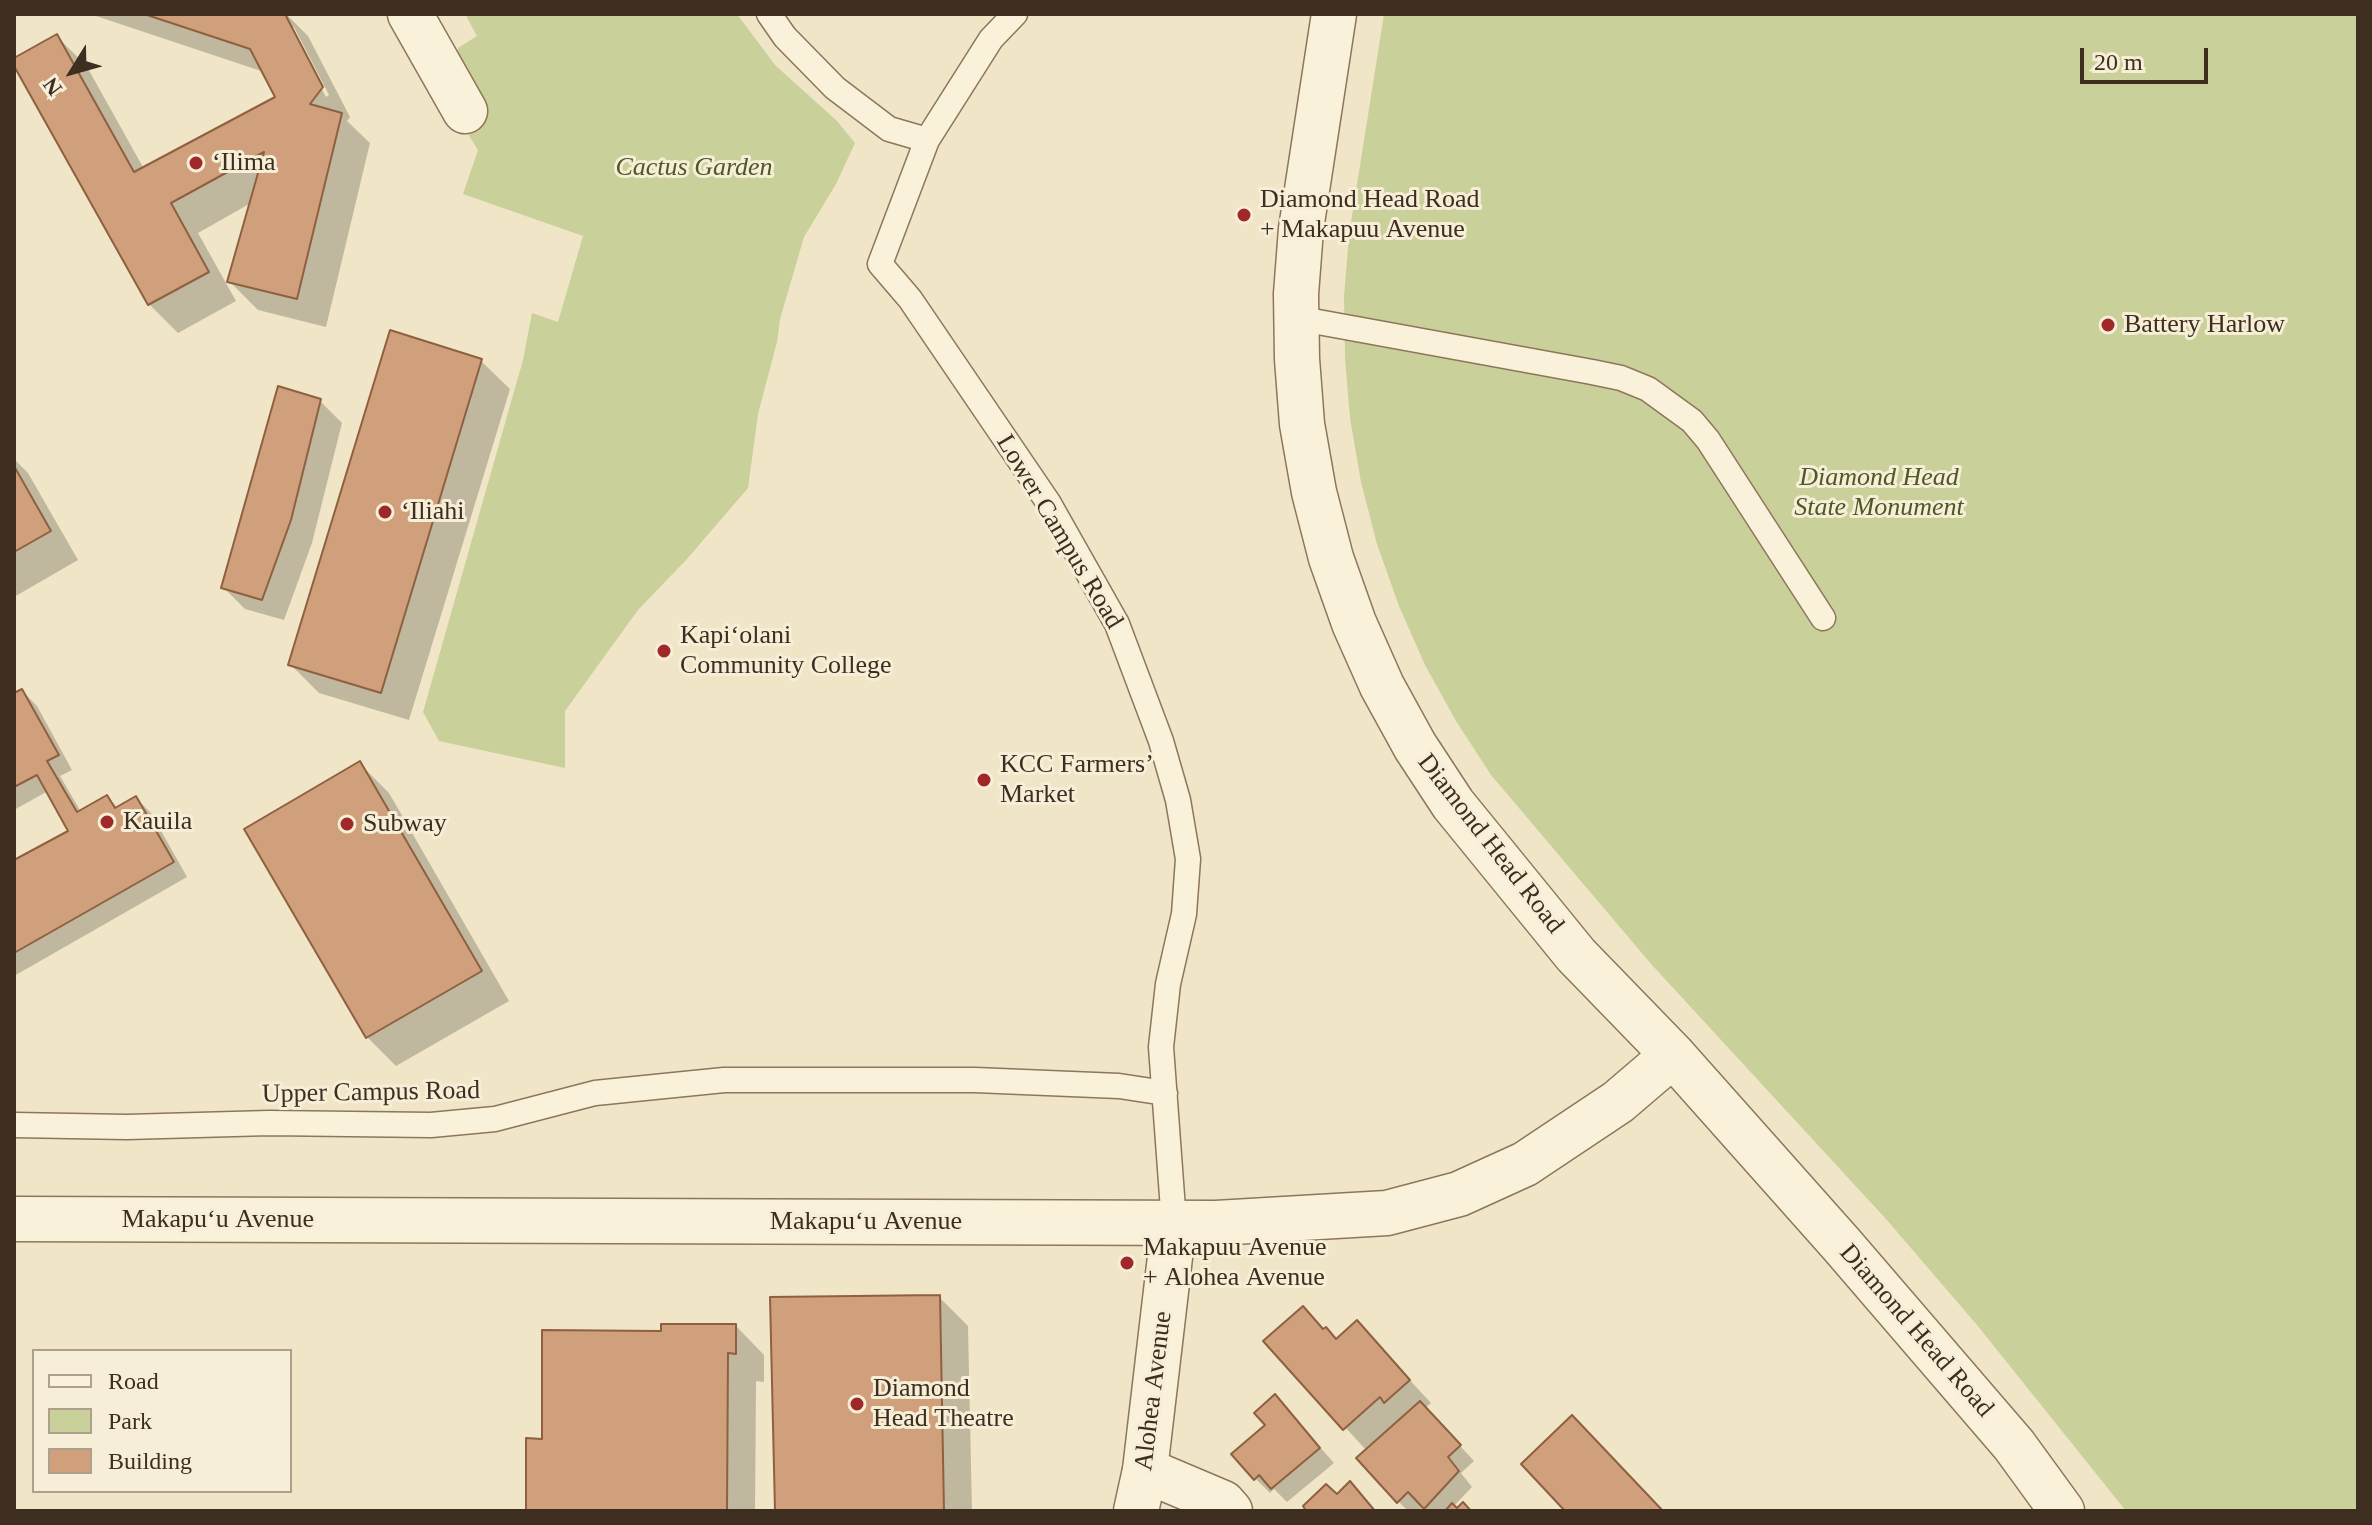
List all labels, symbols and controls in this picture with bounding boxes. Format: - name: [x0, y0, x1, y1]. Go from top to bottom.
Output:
- north arrow: [32, 32, 112, 112]
- scale bar: [2084, 32, 2212, 82]
- text: 20 m: [2094, 49, 2143, 75]
- text: N: [38, 73, 67, 101]
- place label: ʻIlima: [212, 147, 276, 179]
- park label: Cactus Garden: [615, 152, 773, 184]
- marker: ʻIlima: [187, 154, 205, 172]
- place label: Diamond Head Road + Makapuu Avenue: [1260, 184, 1480, 246]
- marker: Diamond Head Road + Makapuu Avenue: [1235, 206, 1253, 224]
- place label: Battery Harlow: [2124, 309, 2285, 341]
- marker: Battery Harlow: [2099, 316, 2117, 334]
- street label: Lower Campus Road: [989, 429, 1129, 635]
- park label: Diamond Head State Monument: [1794, 462, 1964, 524]
- place label: ʻIliahi: [401, 496, 465, 528]
- marker: ʻIliahi: [376, 503, 394, 521]
- place label: Kapi‘olani Community College: [680, 620, 892, 682]
- marker: Kapi‘olani Community College: [655, 642, 673, 660]
- street label: Diamond Head Road: [1410, 748, 1570, 940]
- place label: KCC Farmers’ Market: [1000, 749, 1154, 810]
- marker: KCC Farmers’ Market: [975, 771, 993, 789]
- place label: Kauila: [123, 806, 192, 838]
- place label: Subway: [363, 808, 447, 840]
- marker: Kauila: [98, 813, 116, 831]
- marker: Subway: [338, 815, 356, 833]
- street label: Upper Campus Road: [262, 1075, 480, 1111]
- street label: Makapu‘u Avenue: [122, 1204, 314, 1236]
- street label: Makapu‘u Avenue: [770, 1206, 962, 1238]
- place label: Makapuu Avenue + Alohea Avenue: [1143, 1232, 1327, 1294]
- street label: Diamond Head Road: [1832, 1238, 2000, 1424]
- marker: Makapuu Avenue + Alohea Avenue: [1118, 1254, 1136, 1272]
- street label: Alohea Avenue: [1129, 1309, 1179, 1473]
- legend: [32, 1349, 292, 1493]
- text: Road: [108, 1368, 159, 1394]
- place label: Diamond Head Theatre: [873, 1373, 1014, 1434]
- marker: Diamond Head Theatre: [848, 1395, 866, 1413]
- text: Park: [108, 1408, 152, 1434]
- text: Building: [108, 1448, 192, 1474]

